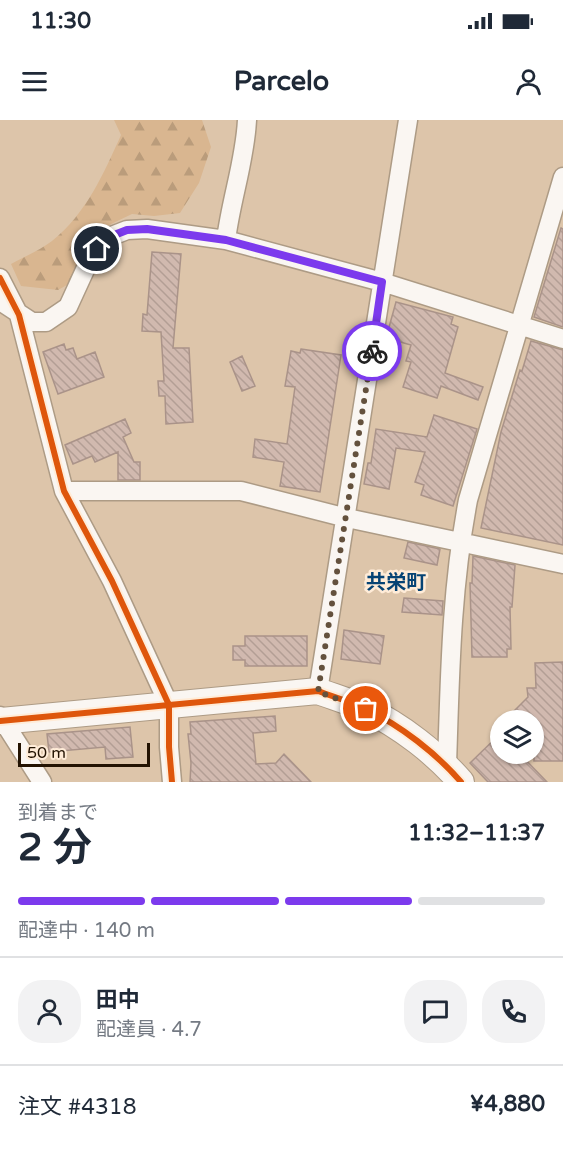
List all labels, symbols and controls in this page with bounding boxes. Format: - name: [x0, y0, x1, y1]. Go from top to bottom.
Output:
- text: 11:30: [30, 8, 91, 34]
- icon: menu: [18, 65, 51, 98]
- text: Parcelo: [234, 65, 329, 98]
- icon: person: [512, 65, 545, 98]
- pin: [71, 223, 122, 274]
- icon: home: [80, 232, 113, 265]
- courier: [342, 321, 402, 381]
- icon: bike: [356, 335, 389, 368]
- district label: 共栄町: [366, 571, 426, 595]
- pin: [340, 683, 391, 734]
- icon: bag: [349, 692, 382, 725]
- map controls: [490, 710, 544, 764]
- button: layers: [490, 710, 544, 764]
- scale bar: [18, 740, 150, 768]
- text: 50 m: [27, 743, 66, 763]
- text: 到着まで: [18, 801, 98, 825]
- text: 11:32–11:37: [408, 820, 545, 846]
- text: 2 分: [18, 824, 92, 871]
- text: 配達中 · 140 m: [18, 919, 155, 943]
- button: person: [18, 980, 81, 1043]
- button: chat: [404, 980, 467, 1043]
- button: phone: [482, 980, 545, 1043]
- text: 田中: [96, 987, 140, 1013]
- text: 配達員 · 4.7: [96, 1018, 202, 1042]
- text: ¥4,880: [470, 1091, 545, 1117]
- text: 注文 #4318: [18, 1094, 136, 1120]

